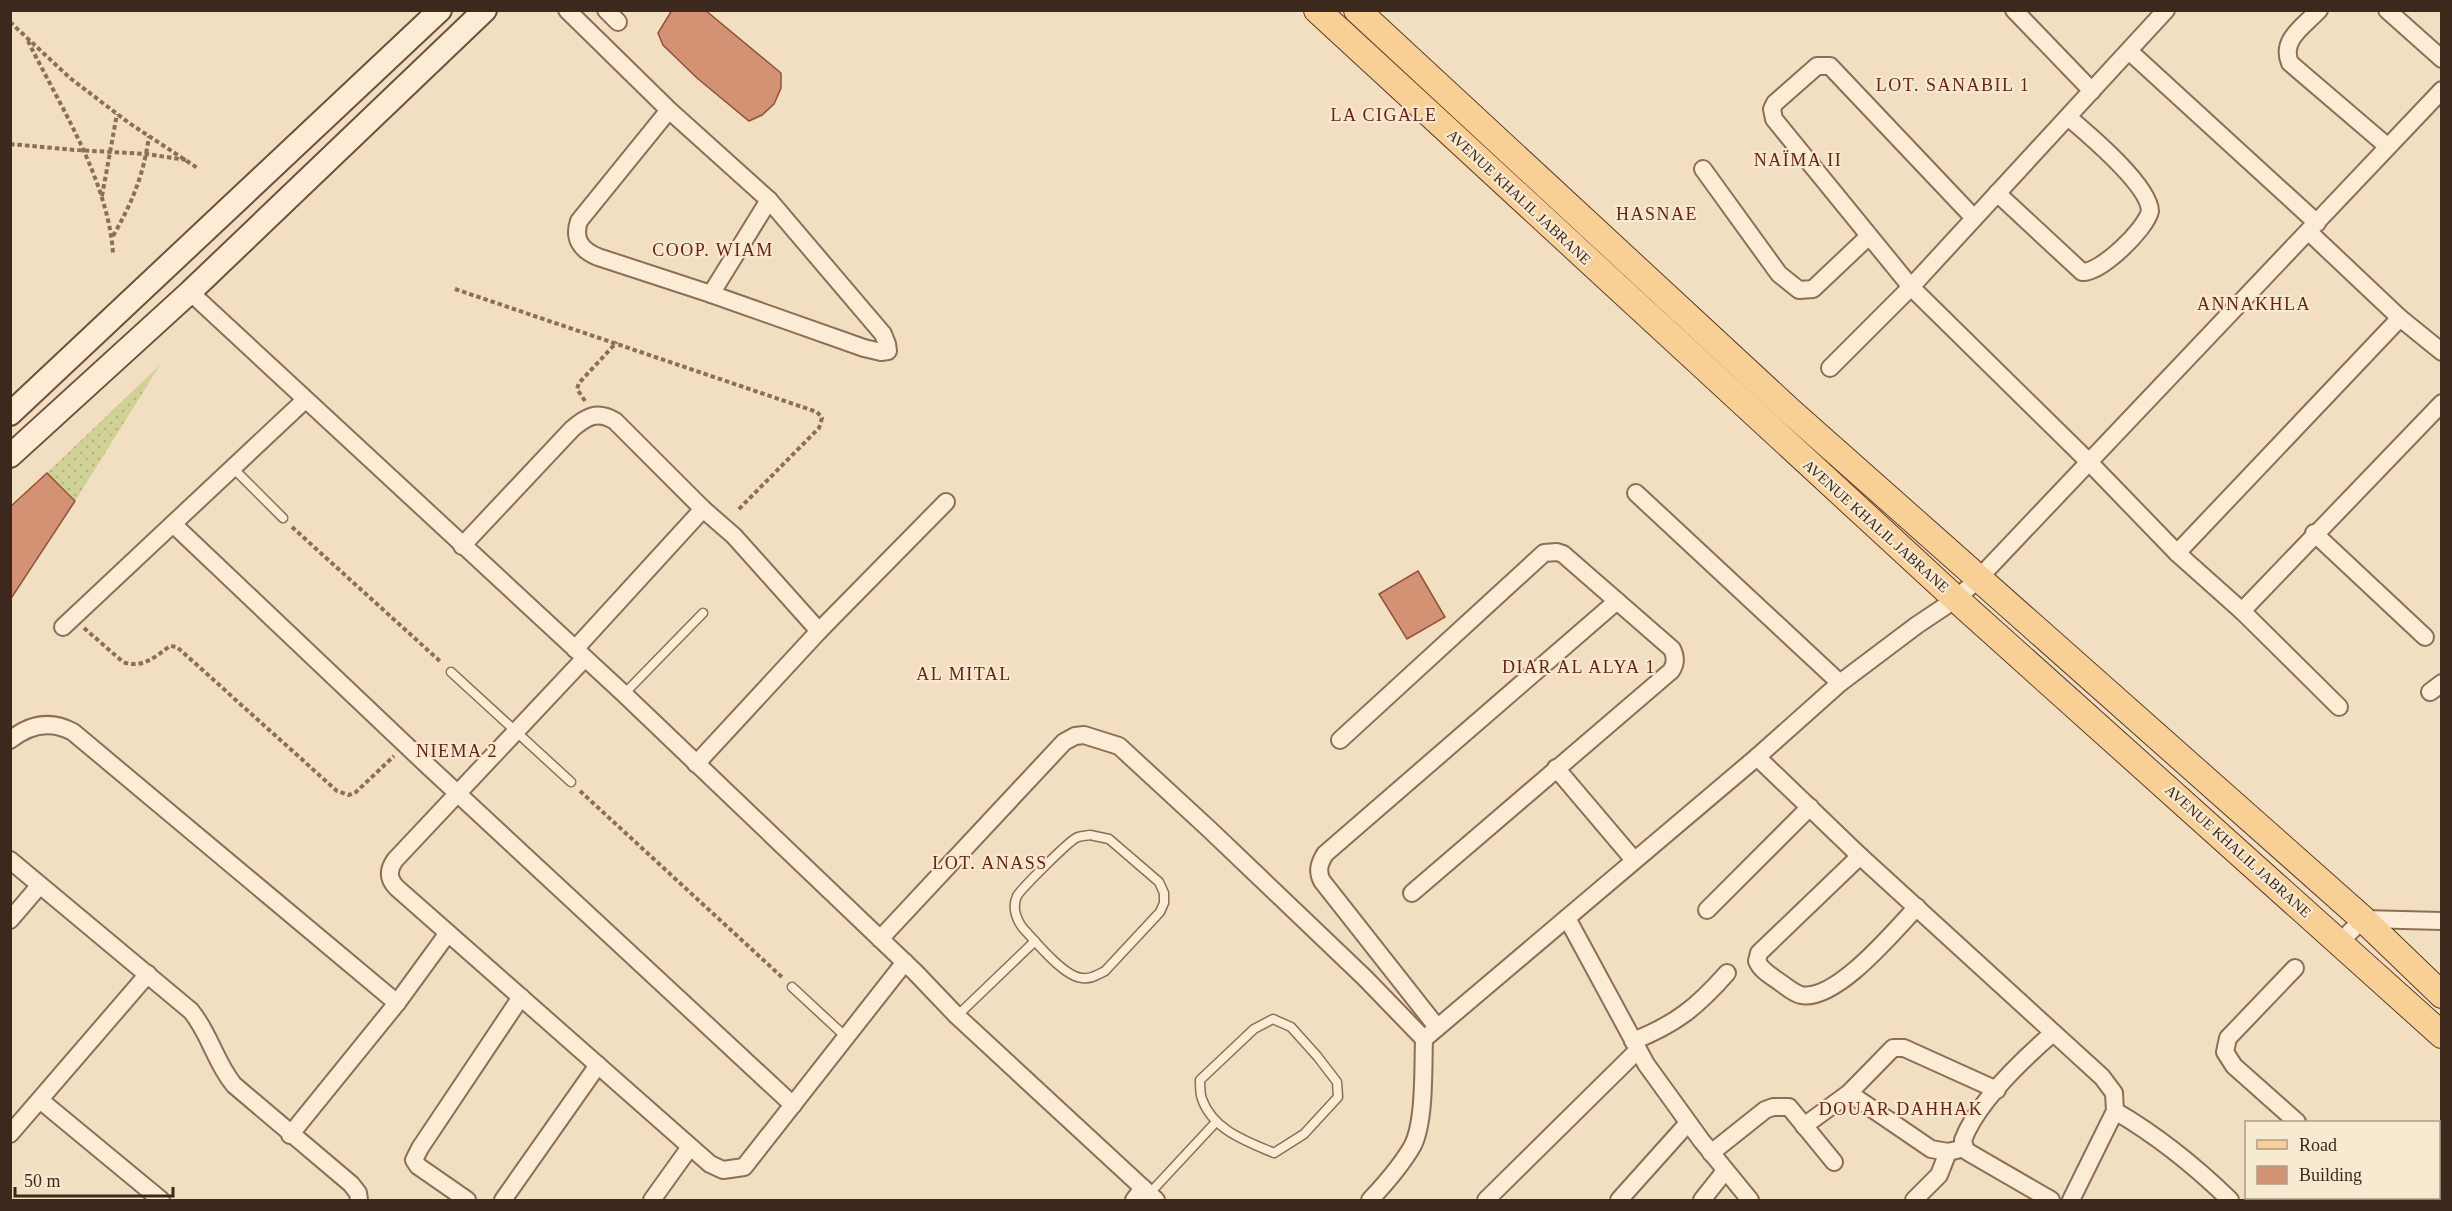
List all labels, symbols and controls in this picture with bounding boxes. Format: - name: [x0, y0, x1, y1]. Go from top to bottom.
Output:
- district label: LOT. SANABIL 1: [1876, 75, 2030, 95]
- district label: LA CIGALE: [1331, 105, 1438, 125]
- street label: AVENUE KHALIL JABRANE: [1444, 126, 1594, 268]
- district label: NAÏMA II: [1754, 150, 1842, 170]
- district label: HASNAE: [1616, 204, 1698, 224]
- district label: COOP. WIAM: [652, 240, 774, 260]
- district label: ANNAKHLA: [2197, 294, 2311, 314]
- street label: AVENUE KHALIL JABRANE: [1800, 456, 1952, 596]
- district label: DIAR AL ALYA 1: [1502, 657, 1656, 677]
- district label: AL MITAL: [916, 664, 1012, 684]
- district label: NIEMA 2: [416, 741, 498, 761]
- street label: AVENUE KHALIL JABRANE: [2162, 781, 2314, 921]
- district label: LOT. ANASS: [932, 853, 1048, 873]
- district label: DOUAR DAHHAK: [1819, 1099, 1983, 1119]
- legend: [2245, 1121, 2440, 1199]
- text: Road: [2299, 1135, 2337, 1155]
- scale bar: [15, 1160, 172, 1198]
- text: Building: [2299, 1165, 2362, 1185]
- text: 50 m: [24, 1171, 61, 1191]

